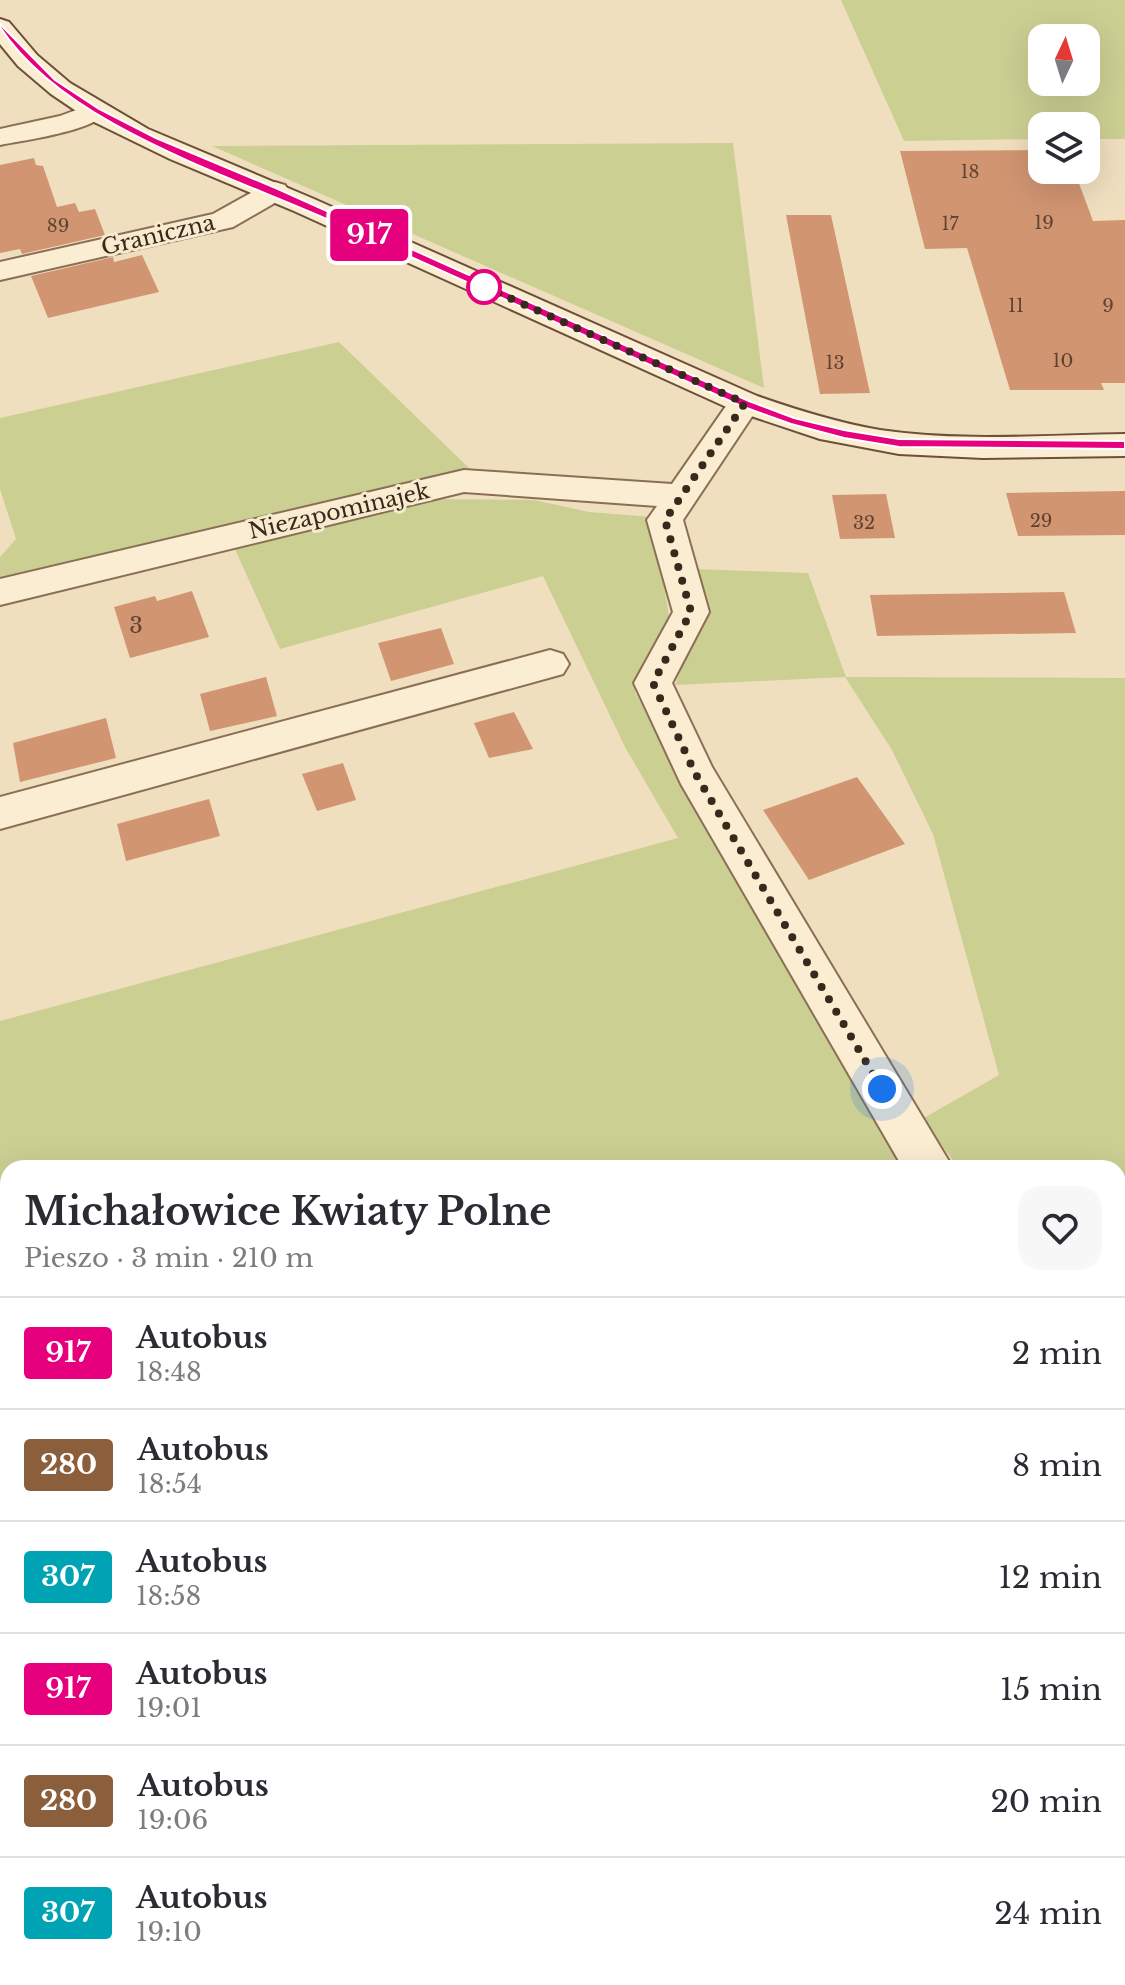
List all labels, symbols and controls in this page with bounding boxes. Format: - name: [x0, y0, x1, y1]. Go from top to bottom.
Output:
- north arrow: [1028, 24, 1100, 96]
- map controls: [1028, 24, 1100, 184]
- button: layers: [1028, 112, 1100, 184]
- house number: 18: [961, 161, 979, 183]
- street label: Graniczna: [99, 209, 218, 261]
- line badge: 917: [323, 209, 415, 261]
- house number: 19: [1034, 212, 1054, 234]
- house number: 17: [941, 213, 959, 235]
- house number: 89: [47, 215, 69, 237]
- text: 917: [346, 217, 392, 252]
- unlabelled marker: [467, 270, 501, 304]
- house number: 11: [1008, 295, 1024, 317]
- house number: 9: [1102, 295, 1114, 317]
- house number: 10: [1053, 350, 1073, 372]
- house number: 13: [825, 352, 845, 374]
- street label: Niezapominajek: [246, 477, 432, 545]
- house number: 29: [1030, 510, 1052, 532]
- house number: 32: [853, 512, 875, 534]
- house number: 3: [129, 612, 143, 639]
- your location: [862, 1069, 902, 1109]
- button: heart: [1018, 1186, 1102, 1270]
- text: Michałowice Kwiaty Polne: [24, 1188, 552, 1235]
- text: Pieszo · 3 min · 210 m: [24, 1242, 313, 1274]
- text: Autobus: [136, 1319, 268, 1356]
- text: 917: [45, 1335, 91, 1370]
- text: 2 min: [1012, 1335, 1102, 1372]
- text: 18:48: [136, 1356, 202, 1388]
- text: Autobus: [137, 1431, 269, 1468]
- text: 280: [40, 1447, 97, 1482]
- text: 8 min: [1012, 1447, 1102, 1484]
- text: 18:54: [137, 1468, 202, 1500]
- text: Autobus: [136, 1543, 268, 1580]
- text: 307: [41, 1559, 95, 1594]
- text: 12 min: [998, 1559, 1102, 1596]
- text: 18:58: [136, 1580, 201, 1612]
- text: Autobus: [136, 1655, 268, 1692]
- text: 917: [45, 1671, 91, 1706]
- text: 15 min: [1000, 1671, 1102, 1708]
- text: 19:01: [136, 1692, 202, 1724]
- text: Autobus: [137, 1767, 269, 1804]
- text: 280: [40, 1783, 97, 1818]
- text: 20 min: [990, 1783, 1102, 1820]
- text: 19:06: [137, 1804, 208, 1836]
- text: Autobus: [136, 1879, 268, 1916]
- text: 307: [41, 1895, 95, 1930]
- text: 24 min: [994, 1895, 1102, 1932]
- text: 19:10: [136, 1916, 202, 1948]

